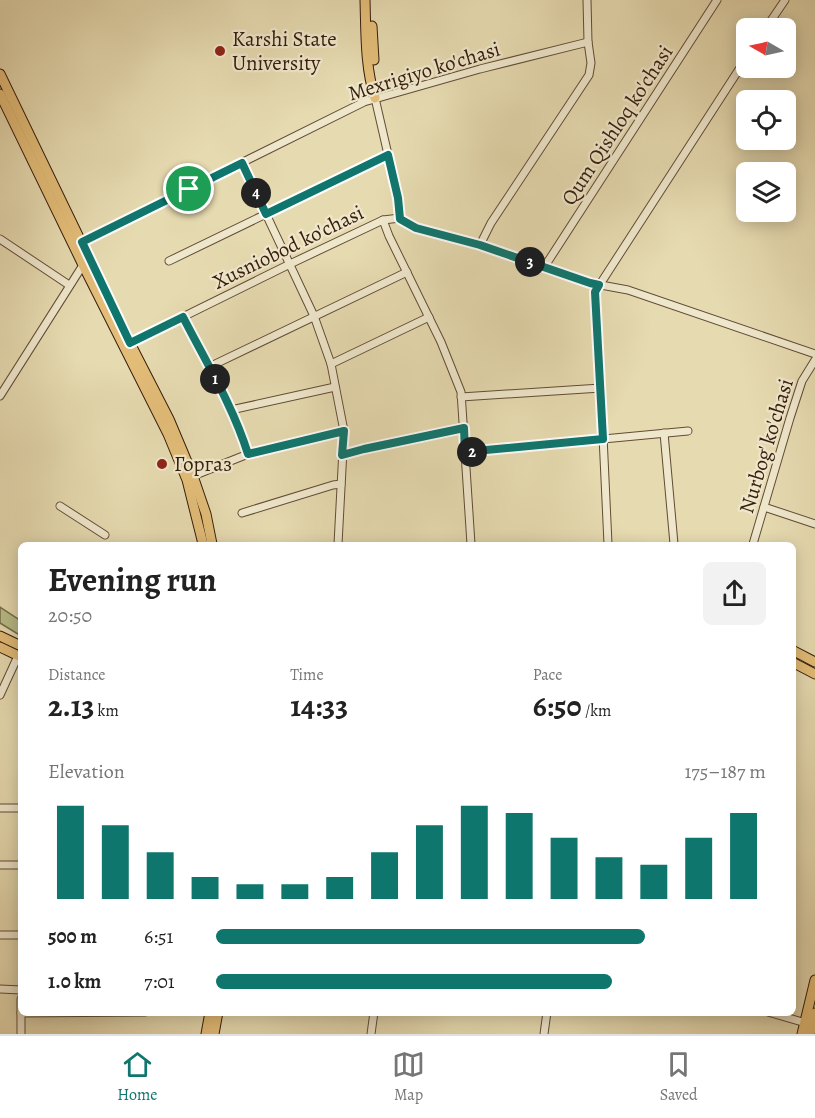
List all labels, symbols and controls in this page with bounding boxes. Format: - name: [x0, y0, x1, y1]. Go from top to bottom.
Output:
- north arrow: [736, 18, 796, 78]
- map controls: [736, 18, 796, 222]
- place label: Karshi State University: [232, 25, 337, 77]
- street label: Mexrigiyo ko'chasi: [345, 35, 504, 107]
- street label: Qum Qishloq ko'chasi: [555, 39, 679, 210]
- marker: Karshi State University: [213, 44, 227, 58]
- button: locate: [736, 90, 796, 150]
- button: layers: [736, 162, 796, 222]
- pin: [163, 163, 214, 214]
- icon: arrive: [172, 172, 205, 205]
- pin: 4: [241, 178, 271, 208]
- text: 4: [252, 182, 260, 204]
- street label: Xusniobod ko'chasi: [208, 198, 368, 296]
- pin: 3: [515, 247, 545, 277]
- text: 3: [527, 251, 533, 273]
- pin: 1: [200, 364, 230, 394]
- text: 1: [212, 368, 218, 390]
- street label: Nurbog' ko'chasi: [732, 375, 800, 517]
- pin: 2: [457, 437, 487, 467]
- text: 2: [468, 441, 476, 463]
- place label: Горгаз: [174, 450, 232, 478]
- marker: Горгаз: [155, 457, 169, 471]
- text: Evening run: [48, 557, 217, 602]
- button: share: [703, 562, 766, 625]
- text: 20:50: [48, 602, 92, 629]
- text: Distance: [48, 664, 105, 686]
- text: Time: [290, 664, 324, 686]
- text: Pace: [533, 664, 562, 686]
- text: 2.13: [48, 686, 94, 726]
- text: 14:33: [290, 686, 348, 726]
- text: 6:50: [533, 686, 582, 726]
- text: km: [94, 700, 119, 722]
- text: /km: [582, 700, 611, 722]
- text: Elevation: [48, 758, 125, 785]
- text: 175–187 m: [684, 758, 766, 785]
- text: 500 m: [48, 923, 97, 950]
- text: 6:51: [144, 923, 173, 950]
- text: 1.0 km: [48, 968, 101, 995]
- text: 7:01: [144, 968, 175, 995]
- tab: Home: [117, 1048, 158, 1106]
- tab: Map: [392, 1048, 425, 1106]
- tab: Saved: [660, 1048, 698, 1106]

